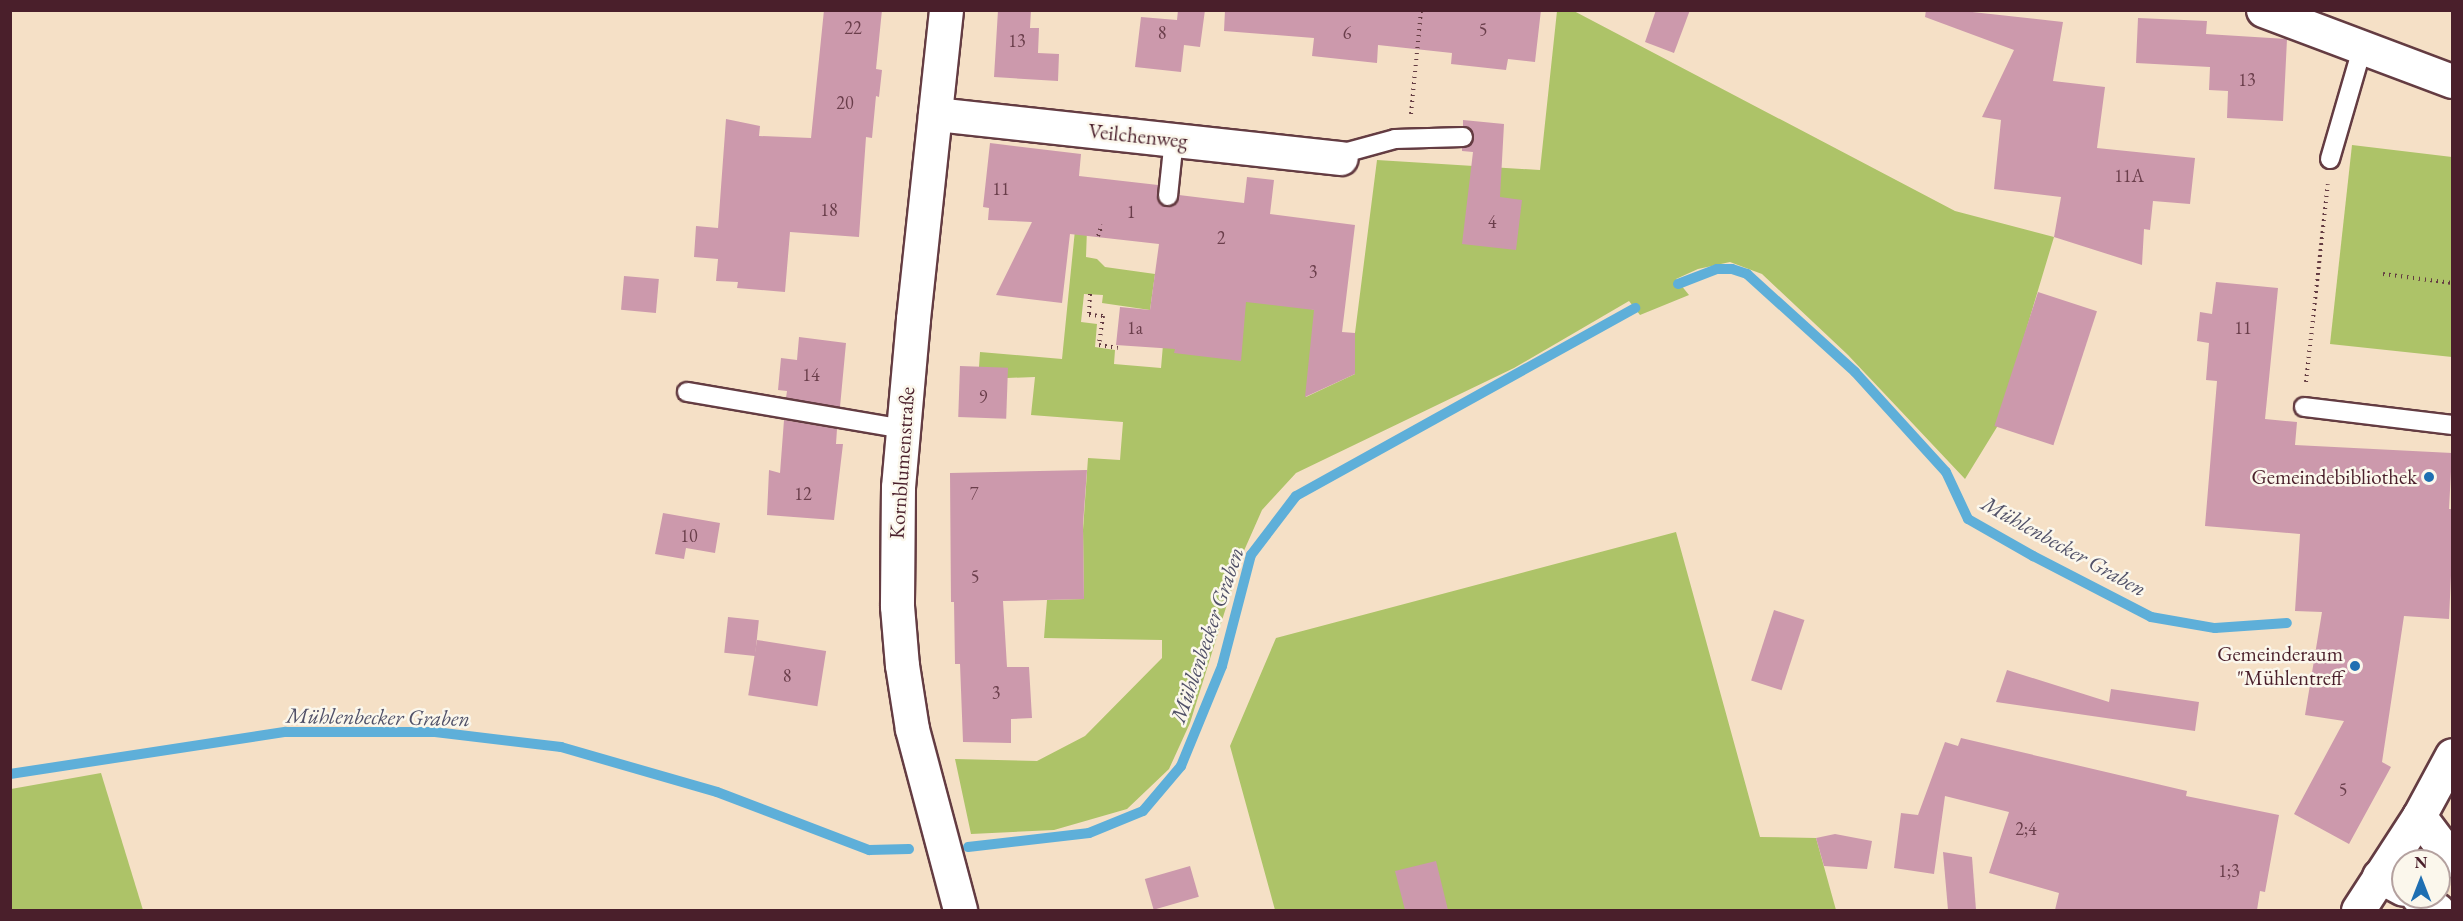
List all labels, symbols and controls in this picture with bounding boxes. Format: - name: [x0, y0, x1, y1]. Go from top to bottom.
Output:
- house number: 22: [844, 17, 862, 39]
- house number: 5: [1479, 19, 1487, 41]
- house number: 8: [1158, 22, 1166, 44]
- house number: 6: [1343, 22, 1351, 44]
- house number: 13: [1008, 30, 1026, 52]
- house number: 13: [2238, 69, 2256, 91]
- house number: 20: [836, 92, 854, 114]
- street label: Veilchenweg: [1087, 118, 1189, 154]
- house number: 11A: [2114, 165, 2144, 187]
- house number: 11: [992, 178, 1010, 200]
- house number: 18: [820, 199, 838, 221]
- house number: 1: [1127, 201, 1135, 223]
- house number: 4: [1488, 211, 1496, 233]
- house number: 2: [1217, 227, 1225, 249]
- house number: 3: [1309, 261, 1317, 283]
- house number: 1a: [1127, 317, 1143, 339]
- house number: 11: [2234, 317, 2252, 339]
- house number: 14: [802, 364, 820, 386]
- street label: Kornblumenstraße: [884, 386, 920, 540]
- house number: 9: [979, 386, 987, 408]
- place label: Gemeindebibliothek: [2251, 464, 2417, 490]
- marker: Gemeindebibliothek: [2422, 470, 2436, 484]
- house number: 12: [794, 483, 812, 505]
- house number: 7: [970, 483, 978, 505]
- water label: Mühlenbecker Graben: [1977, 490, 2151, 602]
- house number: 10: [680, 525, 698, 547]
- water label: Mühlenbecker Graben: [1165, 544, 1249, 726]
- house number: 5: [971, 566, 979, 588]
- place label: Gemeinderaum "Mühlentreff: [2217, 641, 2343, 691]
- marker: Gemeinderaum "Mühlentreff: [2348, 659, 2362, 673]
- house number: 8: [783, 665, 791, 687]
- house number: 3: [992, 682, 1000, 704]
- water label: Mühlenbecker Graben: [286, 702, 470, 732]
- house number: 5: [2339, 779, 2347, 801]
- house number: 2;4: [2015, 818, 2037, 840]
- north arrow: [2391, 849, 2451, 909]
- text: N: [2415, 852, 2427, 873]
- house number: 1;3: [2218, 860, 2240, 882]

